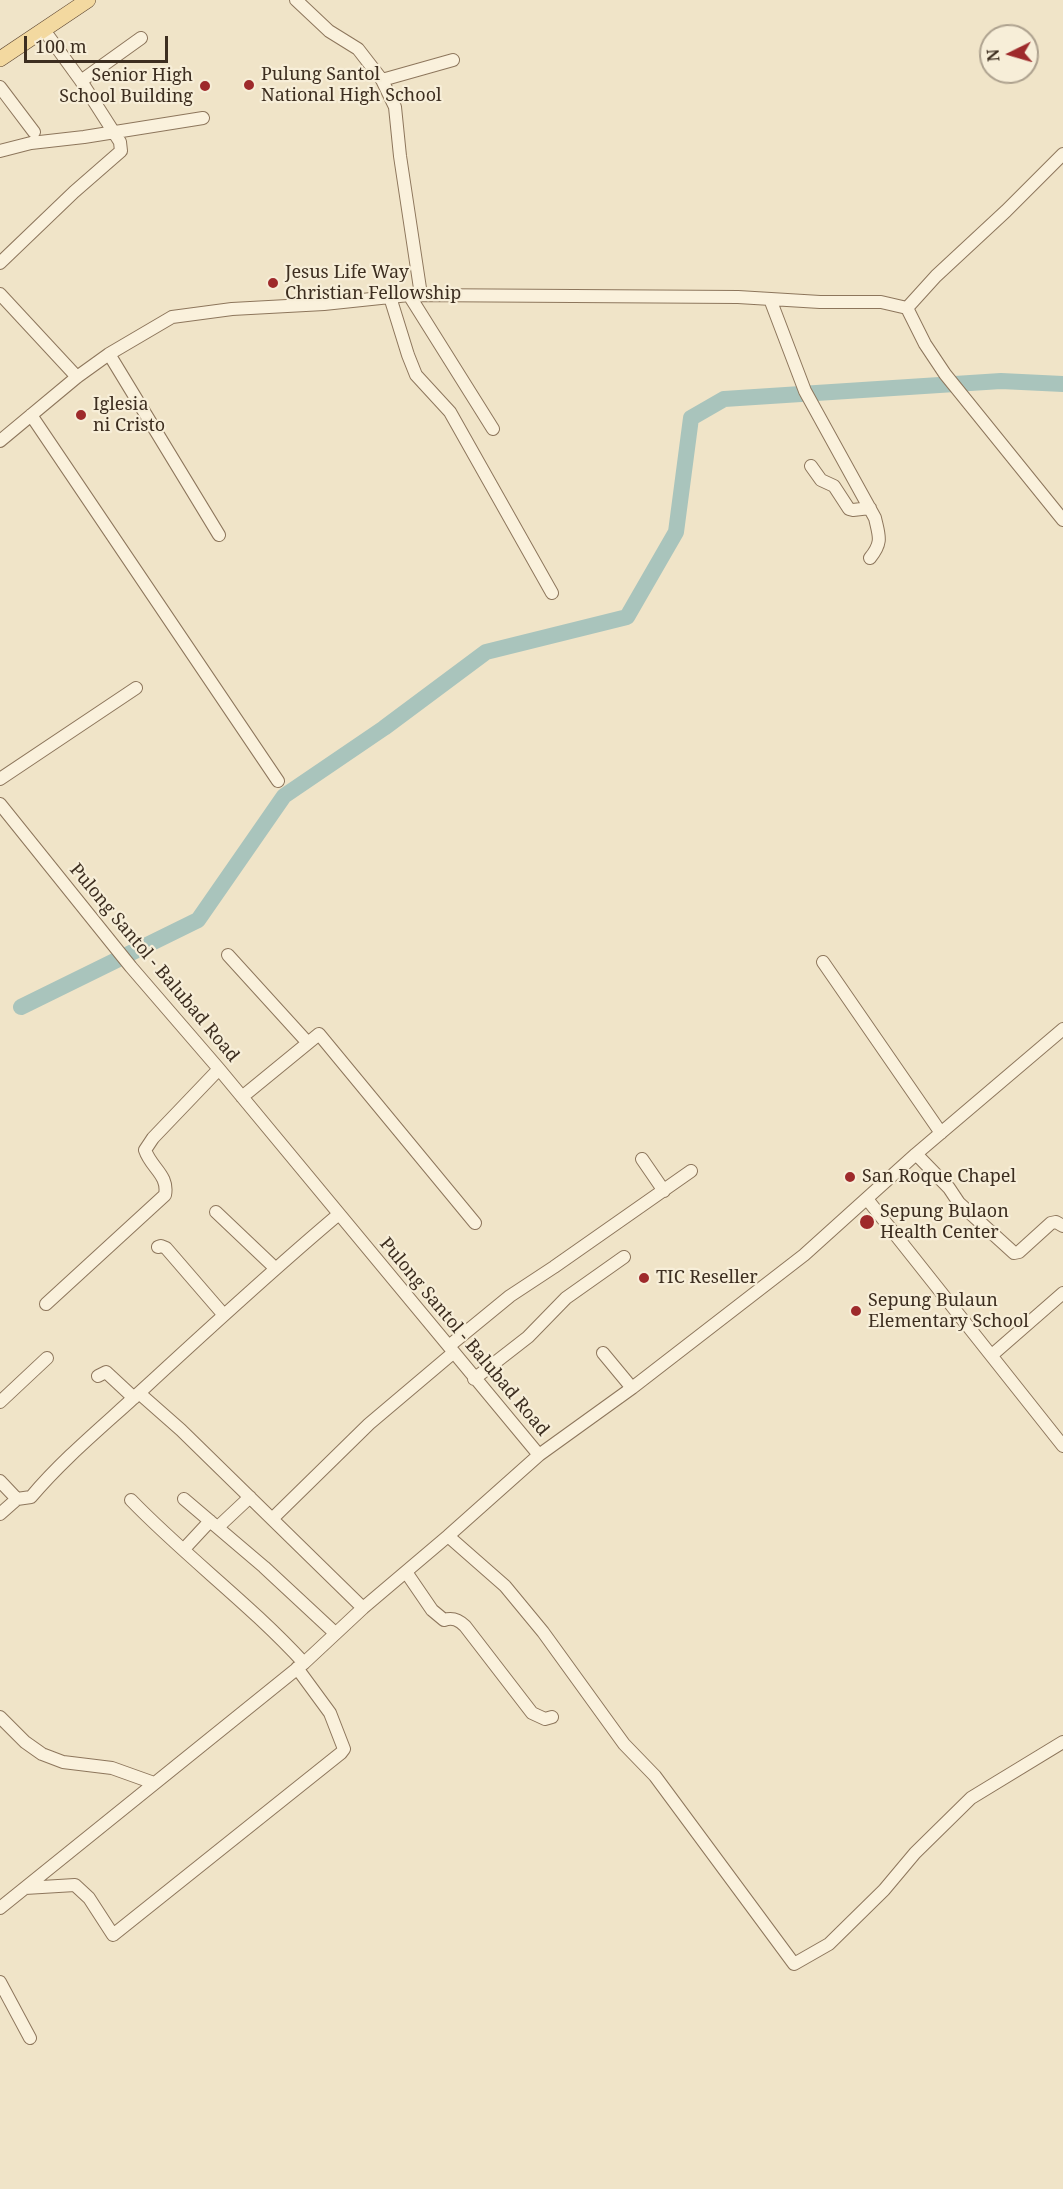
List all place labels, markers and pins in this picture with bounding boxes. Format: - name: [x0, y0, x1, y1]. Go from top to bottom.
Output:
- place label: Pulung Santol National High School: [261, 64, 442, 106]
- place label: Senior High School Building: [59, 65, 193, 107]
- marker: Pulung Santol National High School: [242, 78, 256, 92]
- marker: Senior High School Building: [198, 79, 212, 93]
- place label: Jesus Life Way Christian Fellowship: [285, 262, 461, 304]
- marker: Jesus Life Way Christian Fellowship: [266, 276, 280, 290]
- place label: Iglesia ni Cristo: [93, 394, 165, 436]
- marker: Iglesia ni Cristo: [74, 408, 88, 422]
- place label: San Roque Chapel: [862, 1166, 1016, 1188]
- marker: San Roque Chapel: [843, 1170, 857, 1184]
- place label: Sepung Bulaon Health Center: [880, 1201, 1009, 1244]
- marker: Sepung Bulaon Health Center: [858, 1213, 876, 1231]
- place label: TIC Reseller: [656, 1267, 758, 1289]
- marker: TIC Reseller: [637, 1271, 651, 1285]
- place label: Sepung Bulaun Elementary School: [868, 1290, 1029, 1332]
- marker: Sepung Bulaun Elementary School: [849, 1304, 863, 1318]

